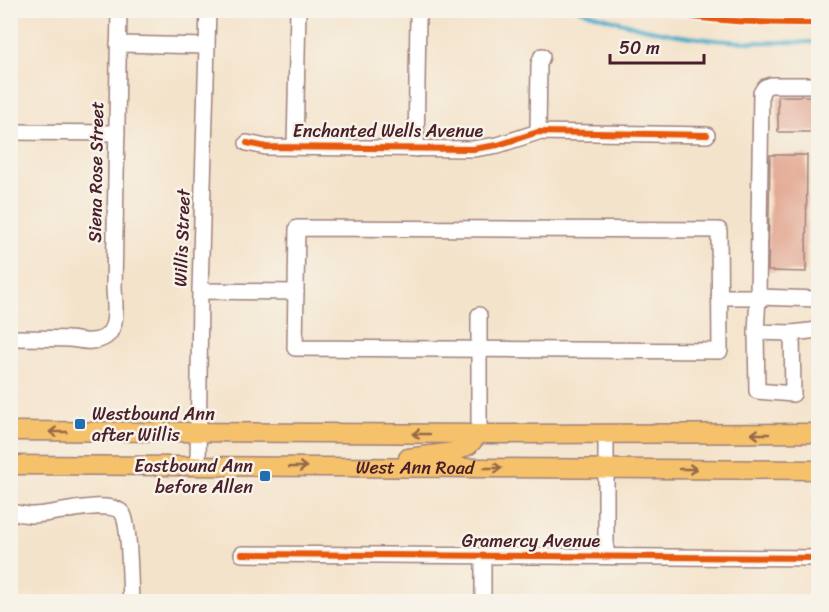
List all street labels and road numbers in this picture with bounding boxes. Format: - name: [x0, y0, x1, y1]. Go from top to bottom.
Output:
- street label: Siena Rose Street: [79, 101, 113, 243]
- street label: Enchanted Wells Avenue: [293, 115, 484, 147]
- street label: Willis Street: [164, 188, 200, 287]
- street label: West Ann Road: [356, 451, 476, 484]
- street label: Gramercy Avenue: [462, 525, 601, 557]

